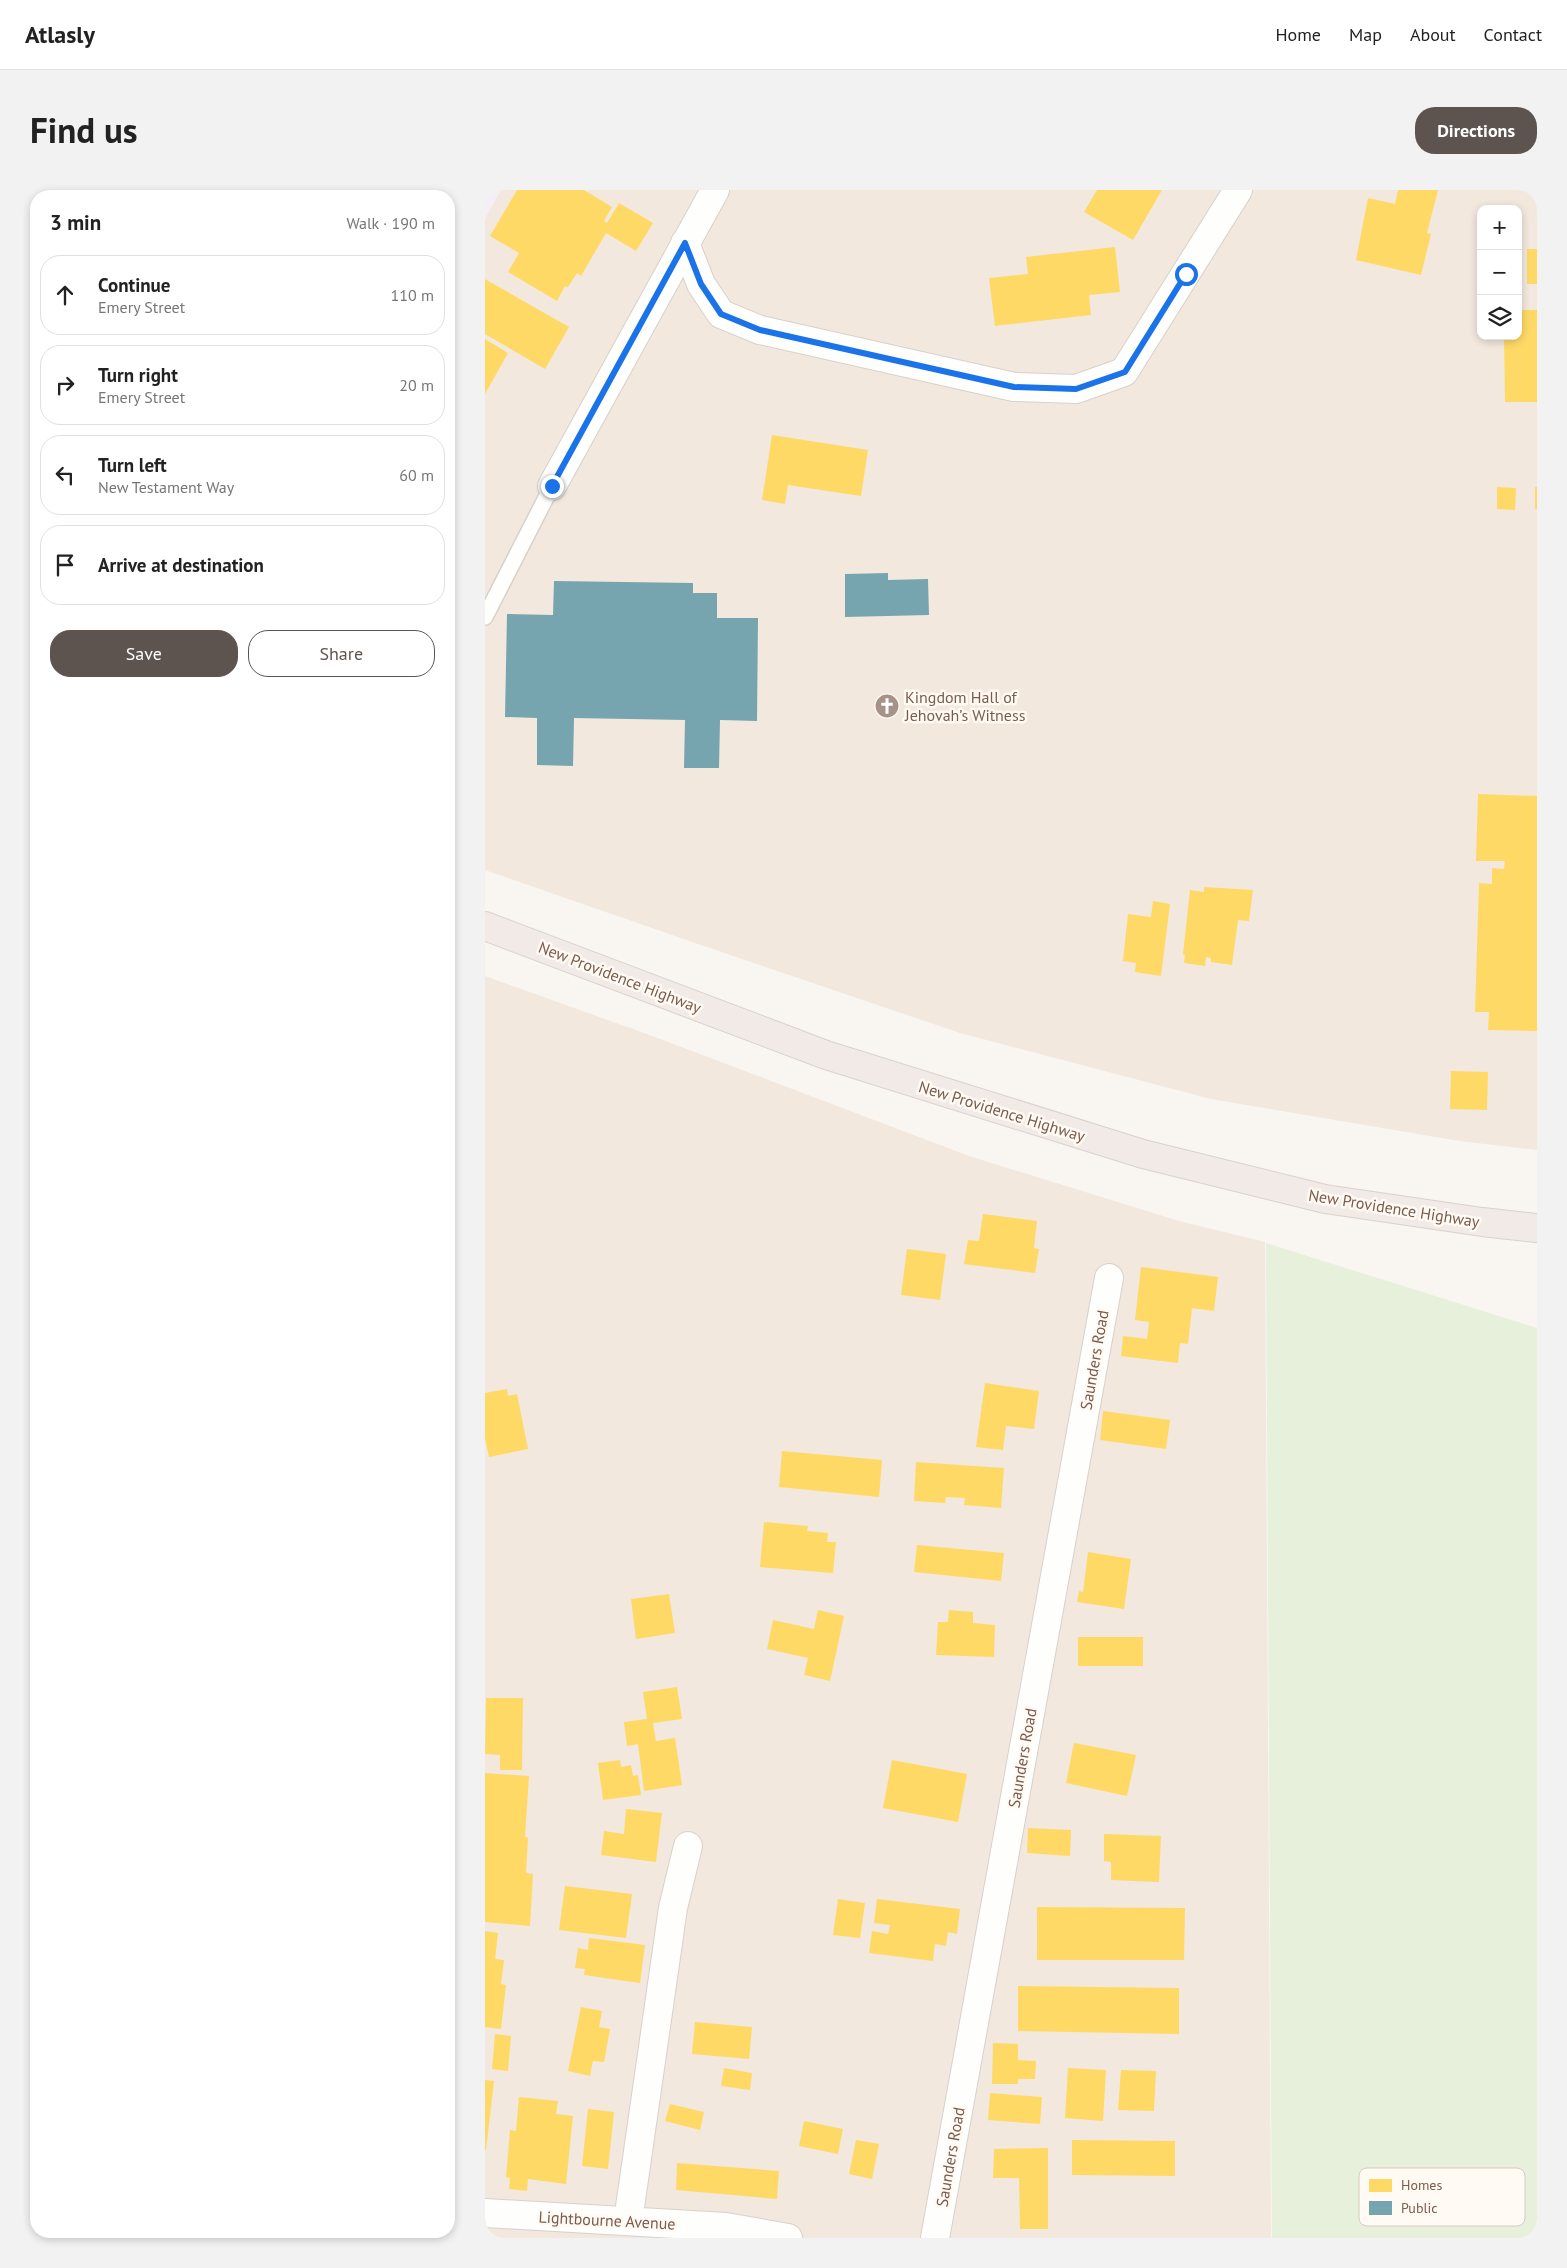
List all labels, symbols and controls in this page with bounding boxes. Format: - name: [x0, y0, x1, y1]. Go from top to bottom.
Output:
- text: Atlasly: [25, 19, 95, 50]
- text: Home: [1275, 23, 1321, 46]
- text: Map: [1349, 23, 1382, 46]
- text: About: [1410, 23, 1456, 46]
- text: Contact: [1484, 23, 1542, 46]
- text: Find us: [30, 107, 138, 153]
- button: Directions: [1415, 107, 1537, 154]
- map controls: [1477, 205, 1522, 340]
- button: +: [1477, 205, 1522, 250]
- text: 3 min: [50, 209, 101, 236]
- text: Walk · 190 m: [346, 213, 435, 233]
- button: −: [1477, 250, 1522, 295]
- route start: [1175, 263, 1198, 286]
- text: Continue: [98, 273, 170, 297]
- icon: ahead: [51, 281, 79, 309]
- text: 110 m: [391, 285, 434, 305]
- button: layers: [1477, 295, 1522, 340]
- text: Emery Street: [98, 297, 185, 317]
- text: Turn right: [98, 363, 178, 387]
- icon: right: [51, 371, 79, 399]
- text: 20 m: [399, 375, 434, 395]
- text: Emery Street: [98, 387, 185, 407]
- text: Turn left: [98, 453, 167, 477]
- icon: left: [51, 461, 79, 489]
- text: 60 m: [399, 465, 434, 485]
- route end: [541, 475, 564, 498]
- text: New Testament Way: [98, 477, 234, 497]
- icon: arrive: [51, 551, 79, 579]
- text: Arrive at destination: [98, 553, 264, 577]
- button: Save: [50, 630, 238, 677]
- button: Share: [248, 630, 435, 677]
- place label: Kingdom Hall of Jehovah’s Witness: [904, 687, 1026, 725]
- church icon: Kingdom Hall of Jehovah’s Witness: [874, 693, 900, 719]
- street label: New Providence Highway: [536, 937, 705, 1018]
- street label: New Providence Highway: [916, 1076, 1088, 1146]
- street label: New Providence Highway: [1307, 1185, 1481, 1231]
- street label: Saunders Road: [1075, 1309, 1113, 1411]
- street label: Saunders Road: [1003, 1707, 1041, 1809]
- street label: Saunders Road: [931, 2106, 969, 2208]
- legend: [1359, 2168, 1525, 2226]
- text: Homes: [1401, 2176, 1442, 2194]
- text: Public: [1401, 2199, 1438, 2217]
- street label: Lightbourne Avenue: [538, 2206, 676, 2234]

